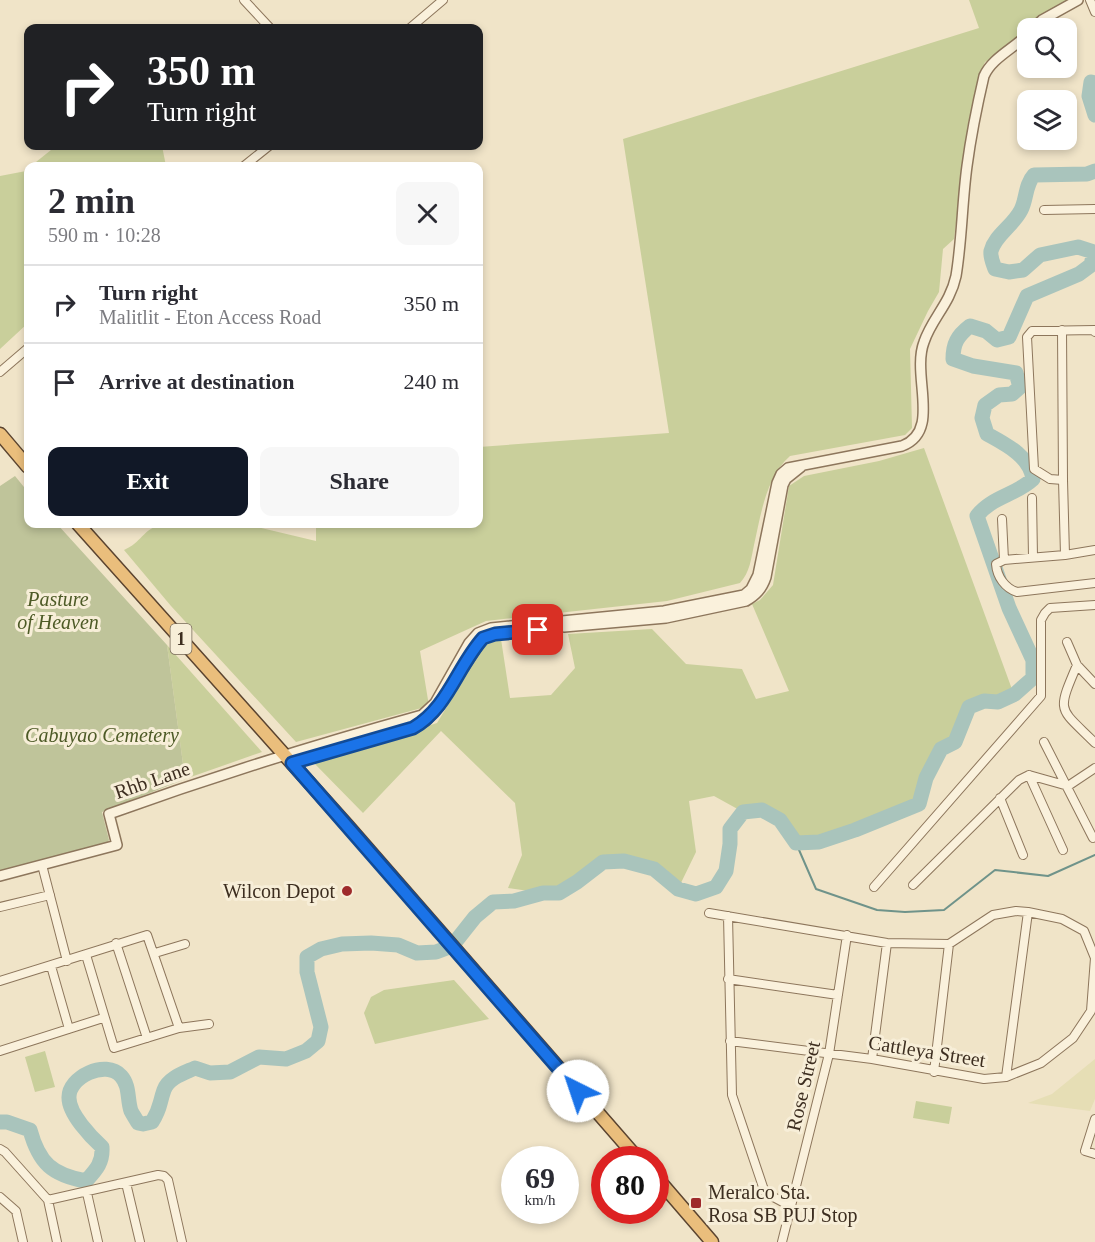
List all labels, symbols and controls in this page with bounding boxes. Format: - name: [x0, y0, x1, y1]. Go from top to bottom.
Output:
- map controls: [1017, 18, 1077, 150]
- button: search: [1017, 18, 1077, 78]
- icon: right: [48, 48, 126, 126]
- text: 350 m: [147, 48, 256, 94]
- button: layers: [1017, 90, 1077, 150]
- text: Turn right: [147, 97, 256, 127]
- text: 2 min: [48, 181, 135, 221]
- button: close: [396, 182, 459, 245]
- text: 590 m · 10:28: [48, 224, 161, 246]
- text: Turn right: [99, 280, 198, 305]
- icon: right: [48, 288, 81, 321]
- text: 350 m: [403, 291, 459, 316]
- text: Malitlit - Eton Access Road: [99, 306, 321, 328]
- icon: arrive: [48, 366, 81, 399]
- text: Arrive at destination: [99, 369, 295, 394]
- text: 240 m: [403, 369, 459, 394]
- button: Exit: [48, 447, 248, 516]
- button: Share: [260, 447, 459, 516]
- park label: Pasture of Heaven: [17, 588, 99, 634]
- pin: [512, 604, 563, 655]
- icon: arrive: [521, 613, 554, 646]
- road number: 1: [170, 624, 192, 654]
- park label: Cabuyao Cemetery: [25, 724, 179, 747]
- street label: Rhb Lane: [111, 757, 193, 803]
- place label: Wilcon Depot: [223, 880, 335, 903]
- marker: Wilcon Depot: [340, 884, 354, 898]
- street label: Cattleya Street: [867, 1031, 988, 1072]
- street label: Rose Street: [782, 1038, 824, 1133]
- position arrow: [546, 1059, 610, 1123]
- speed limit sign: 80: [591, 1146, 669, 1224]
- text: 69: [525, 1161, 555, 1194]
- place label: Meralco Sta. Rosa SB PUJ Stop: [708, 1181, 858, 1227]
- text: km/h: [525, 1192, 555, 1208]
- marker: Meralco Sta. Rosa SB PUJ Stop: [689, 1196, 703, 1210]

